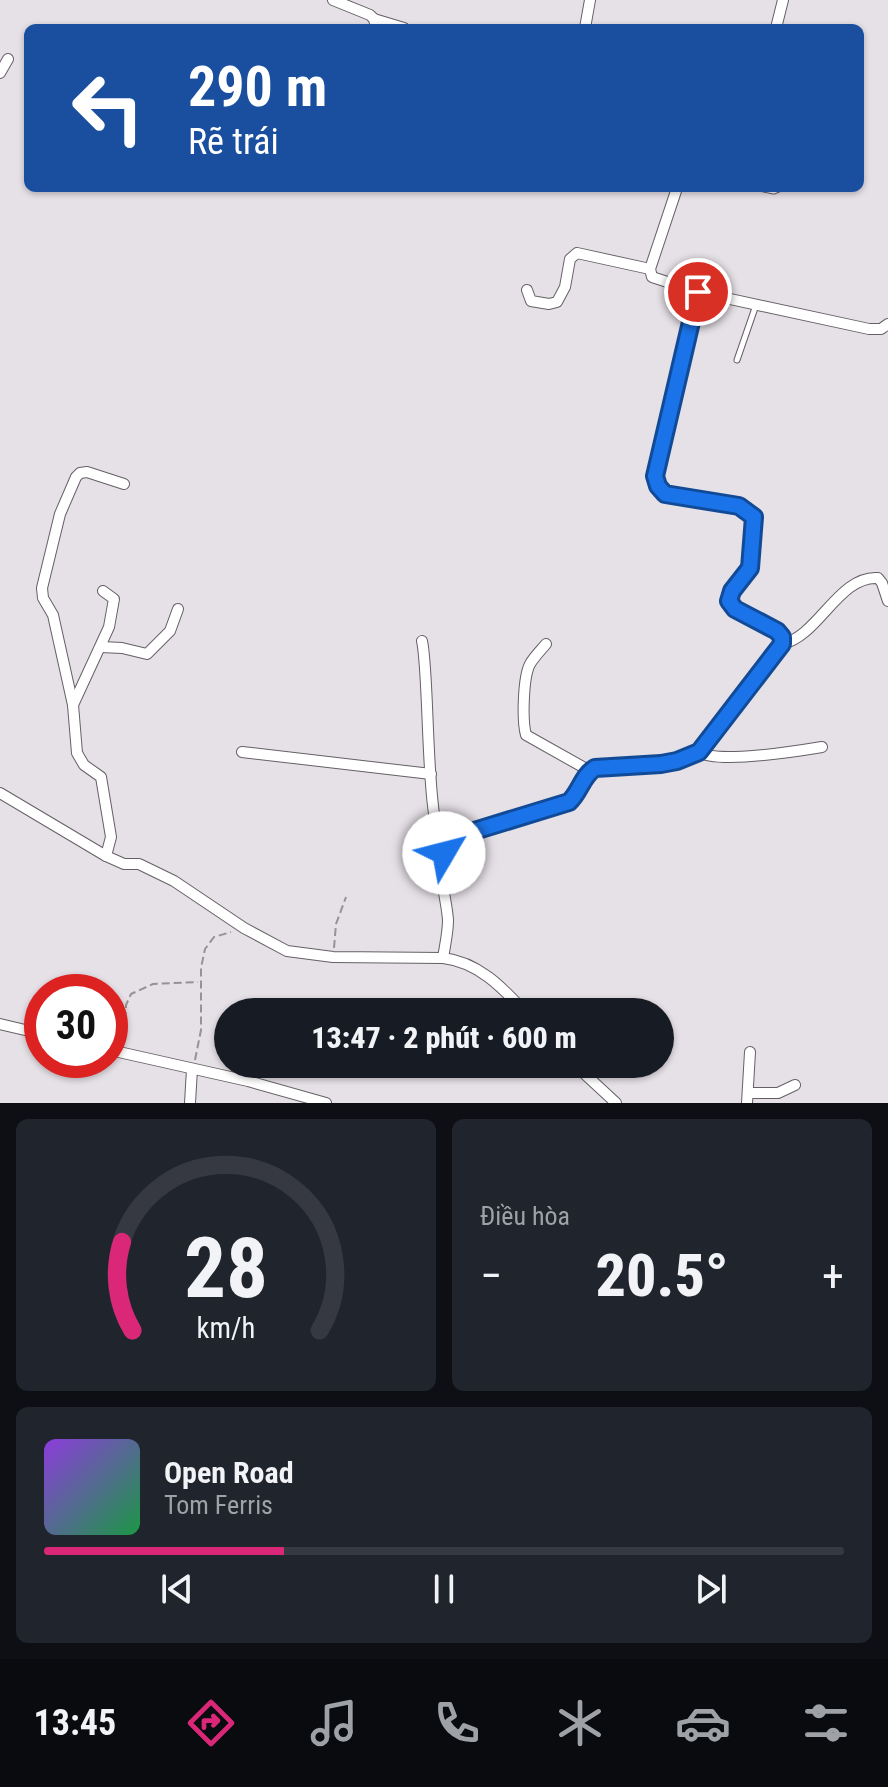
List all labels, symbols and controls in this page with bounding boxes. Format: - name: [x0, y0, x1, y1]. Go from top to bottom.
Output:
- text: 290 m: [188, 54, 327, 120]
- icon: left: [56, 56, 160, 160]
- text: Rẽ trái: [188, 121, 279, 163]
- pin: [664, 258, 732, 326]
- icon: arrive: [676, 270, 720, 314]
- position arrow: [402, 811, 486, 895]
- speed limit sign: 30: [24, 974, 128, 1078]
- text: 13:47 · 2 phút · 600 m: [311, 1020, 577, 1055]
- text: Điều hòa: [480, 1201, 570, 1231]
- text: 28: [184, 1220, 268, 1317]
- text: 20.5°: [596, 1240, 729, 1311]
- text: −: [480, 1250, 502, 1302]
- text: +: [822, 1250, 844, 1302]
- text: km/h: [197, 1311, 255, 1345]
- text: Open Road: [164, 1455, 294, 1490]
- text: Tom Ferris: [164, 1490, 273, 1520]
- icon: previous: [155, 1567, 199, 1611]
- icon: pause: [422, 1567, 466, 1611]
- icon: next: [689, 1567, 733, 1611]
- icon: directions: [183, 1695, 239, 1751]
- icon: music: [306, 1695, 362, 1751]
- icon: phone: [429, 1695, 485, 1751]
- icon: climate: [552, 1695, 608, 1751]
- icon: car: [675, 1695, 731, 1751]
- icon: filters: [798, 1695, 854, 1751]
- text: 13:45: [34, 1702, 116, 1744]

